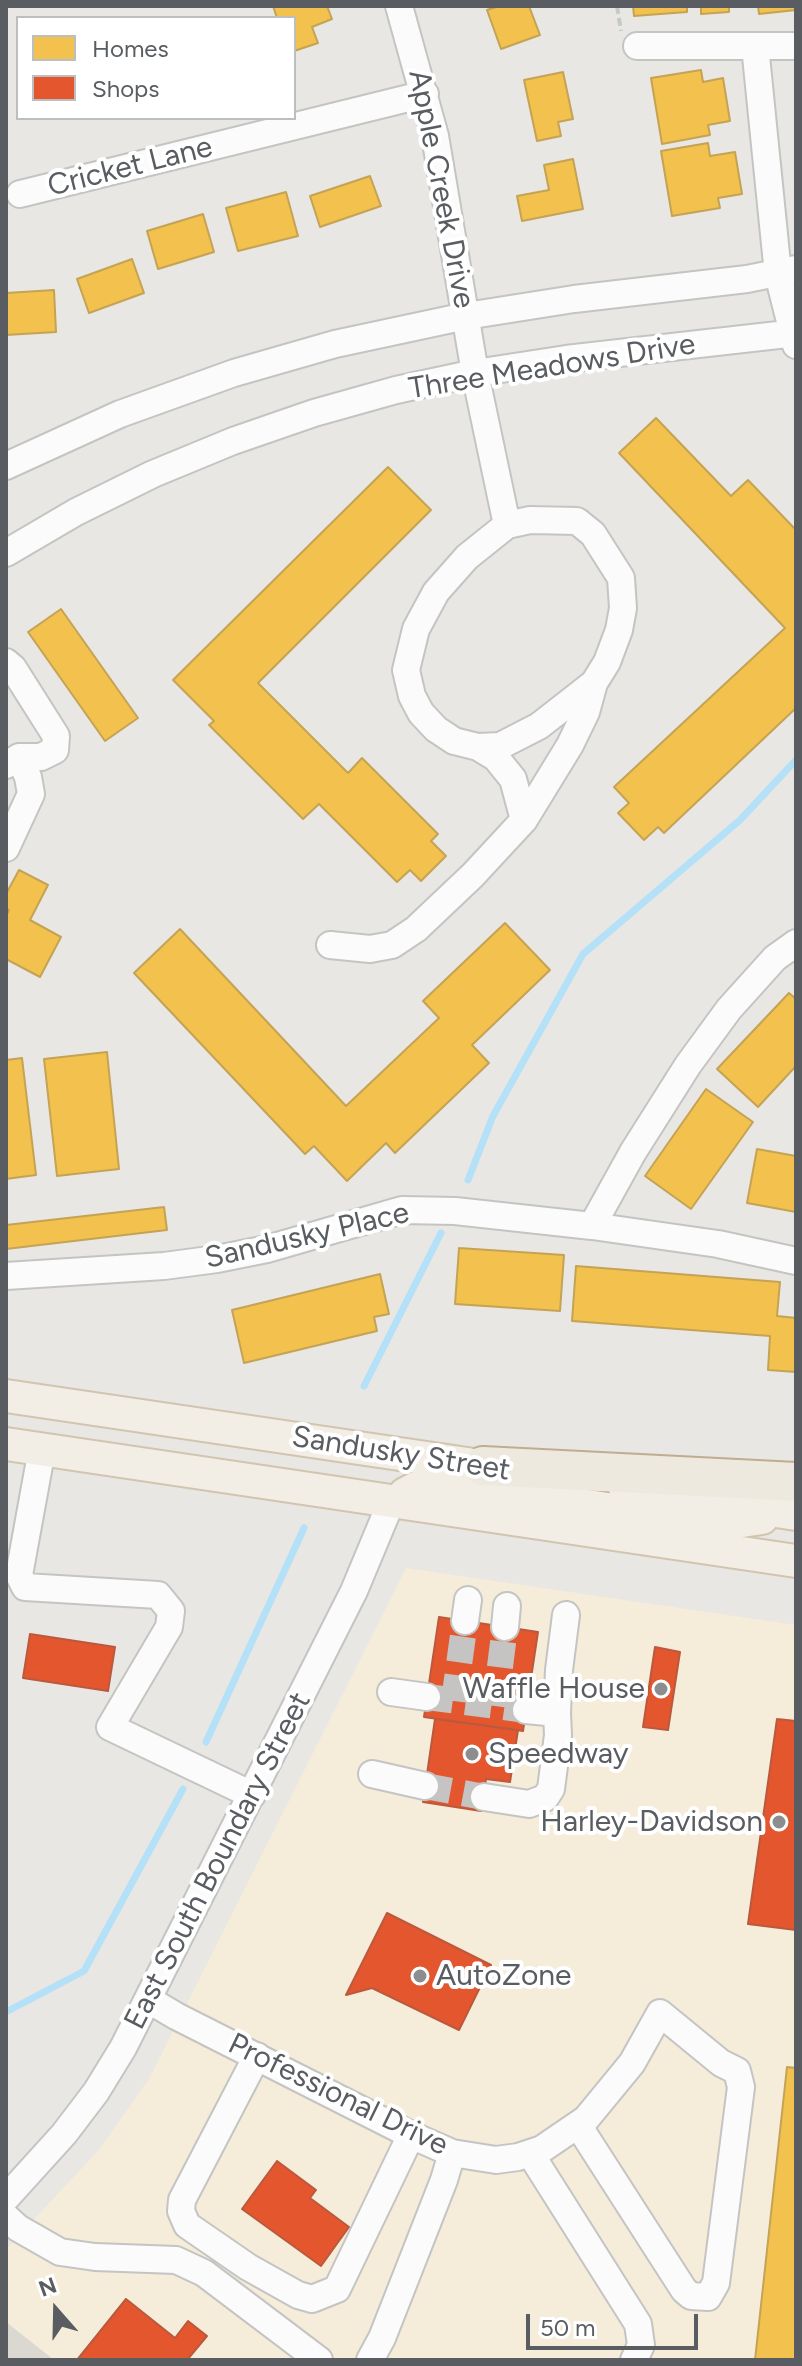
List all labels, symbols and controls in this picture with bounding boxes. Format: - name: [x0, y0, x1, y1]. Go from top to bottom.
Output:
- legend: [16, 16, 296, 120]
- text: Homes: [92, 34, 169, 63]
- street label: Apple Creek Drive: [400, 67, 482, 311]
- text: Shops: [92, 74, 159, 103]
- street label: Cricket Lane: [44, 129, 216, 205]
- street label: Three Meadows Drive: [406, 327, 698, 407]
- street label: Sandusky Place: [201, 1195, 413, 1277]
- street label: Sandusky Street: [289, 1419, 513, 1489]
- place label: Waffle House: [463, 1671, 645, 1707]
- marker: Waffle House: [652, 1680, 670, 1698]
- street label: East South Boundary Street: [117, 1687, 319, 2035]
- place label: Speedway: [488, 1736, 629, 1772]
- marker: Speedway: [463, 1745, 481, 1763]
- place label: Harley-Davidson: [540, 1804, 763, 1840]
- marker: Harley-Davidson: [770, 1813, 788, 1831]
- place label: AutoZone: [436, 1958, 571, 1994]
- marker: AutoZone: [411, 1967, 429, 1985]
- street label: Professional Drive: [222, 2026, 454, 2164]
- north arrow: [16, 2270, 96, 2350]
- text: N: [35, 2271, 60, 2303]
- scale bar: [530, 2298, 702, 2348]
- text: 50 m: [540, 2313, 596, 2342]

